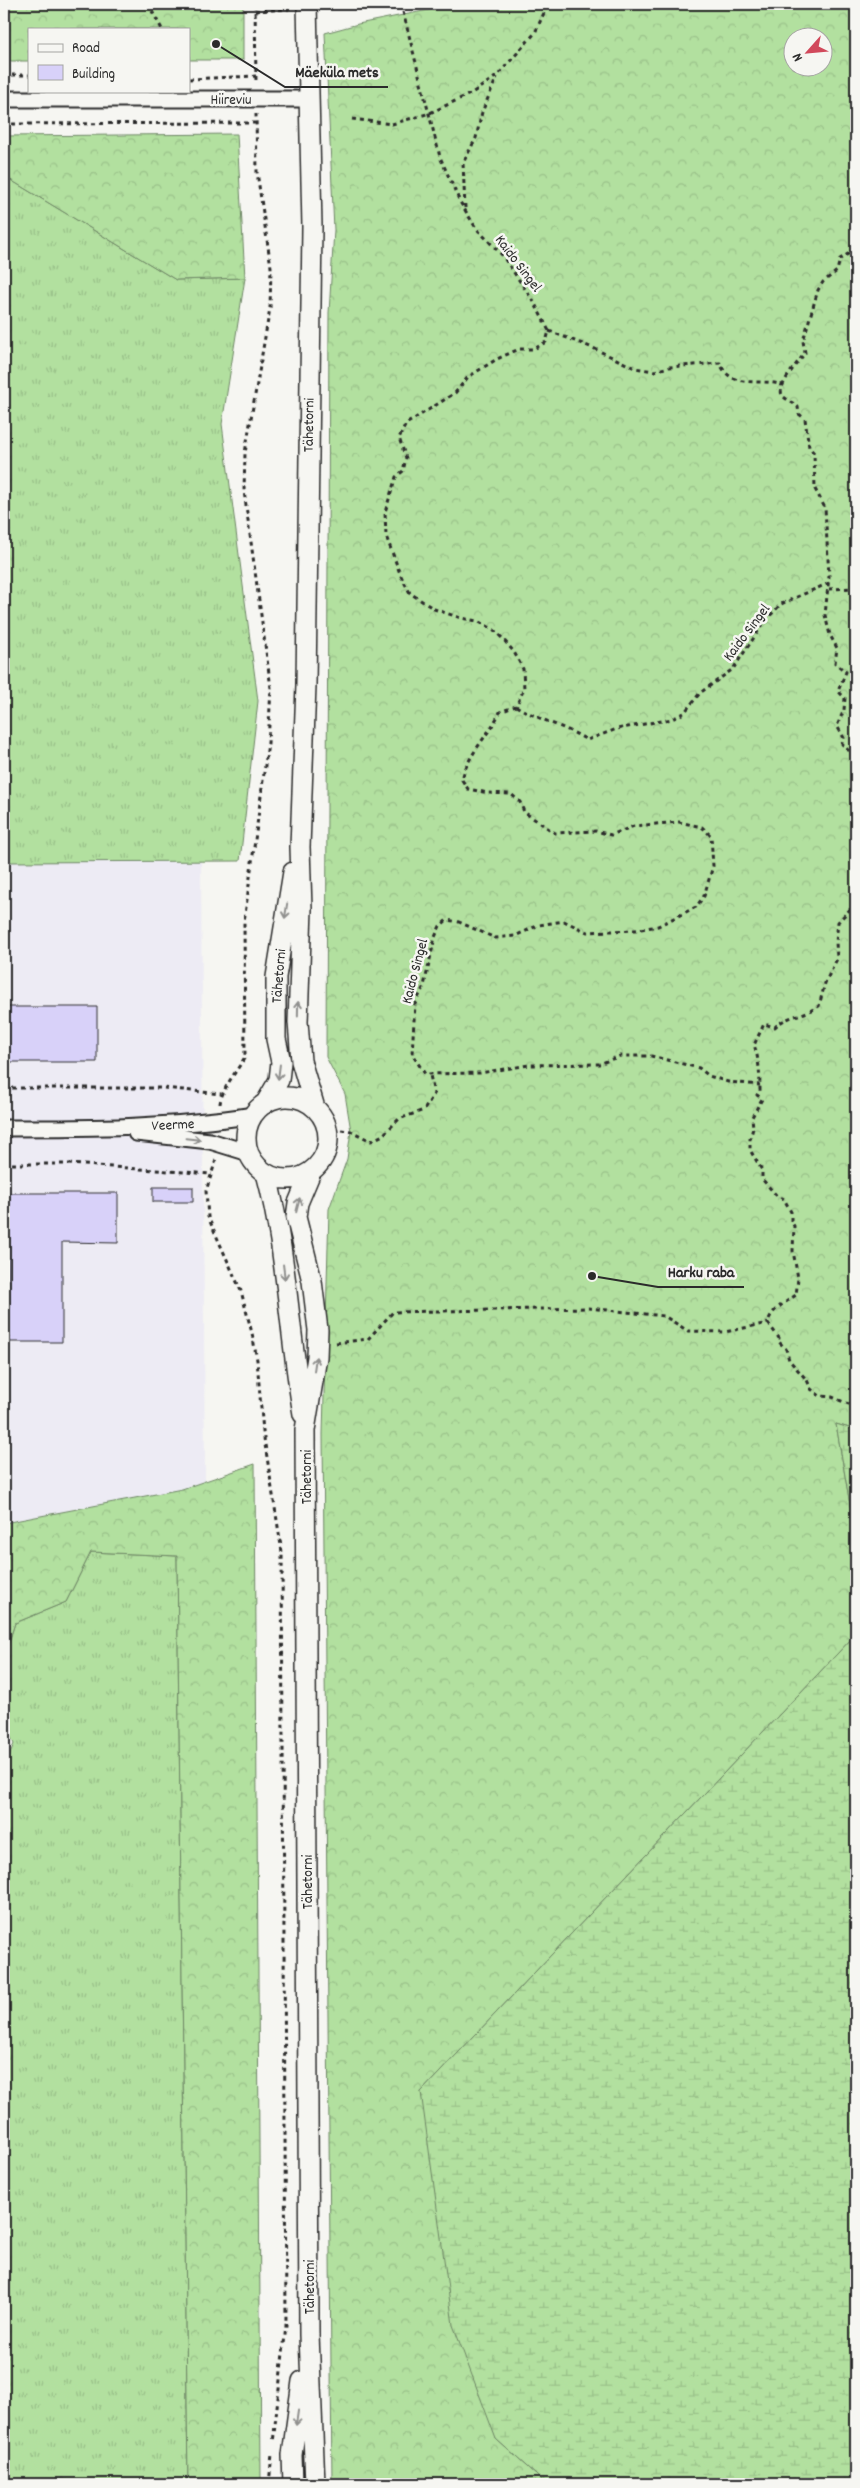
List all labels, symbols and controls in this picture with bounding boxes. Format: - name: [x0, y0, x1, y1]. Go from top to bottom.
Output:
- legend: [28, 28, 190, 92]
- north arrow: [782, 28, 832, 78]
- text: Road: [72, 38, 100, 60]
- text: N: [788, 49, 809, 65]
- callout: Mäeküla mets: [285, 56, 388, 87]
- text: Mäeküla mets: [295, 62, 379, 85]
- text: Building: [72, 64, 115, 86]
- street label: Hiireviu: [211, 90, 251, 112]
- street label: Kaido Singel: [488, 231, 547, 298]
- street label: Tähetorni: [299, 397, 321, 452]
- street label: Kaido Singel: [719, 600, 777, 667]
- one-way arrow: [281, 903, 291, 919]
- street label: Kaido Singel: [397, 936, 435, 1007]
- street label: Tähetorni: [267, 948, 293, 1004]
- one-way arrow: [293, 1001, 303, 1018]
- one-way arrow: [274, 1064, 284, 1080]
- street label: Veerme: [151, 1114, 195, 1138]
- one-way arrow: [184, 1134, 200, 1144]
- one-way arrow: [294, 1197, 303, 1213]
- callout: Harku raba: [658, 1256, 744, 1287]
- text: Harku raba: [668, 1262, 736, 1285]
- one-way arrow: [279, 1264, 289, 1280]
- one-way arrow: [311, 1356, 321, 1372]
- street label: Tähetorni: [297, 1450, 319, 1504]
- street label: Tähetorni: [298, 1855, 320, 1909]
- street label: Tähetorni: [300, 2260, 322, 2314]
- one-way arrow: [292, 2409, 302, 2425]

